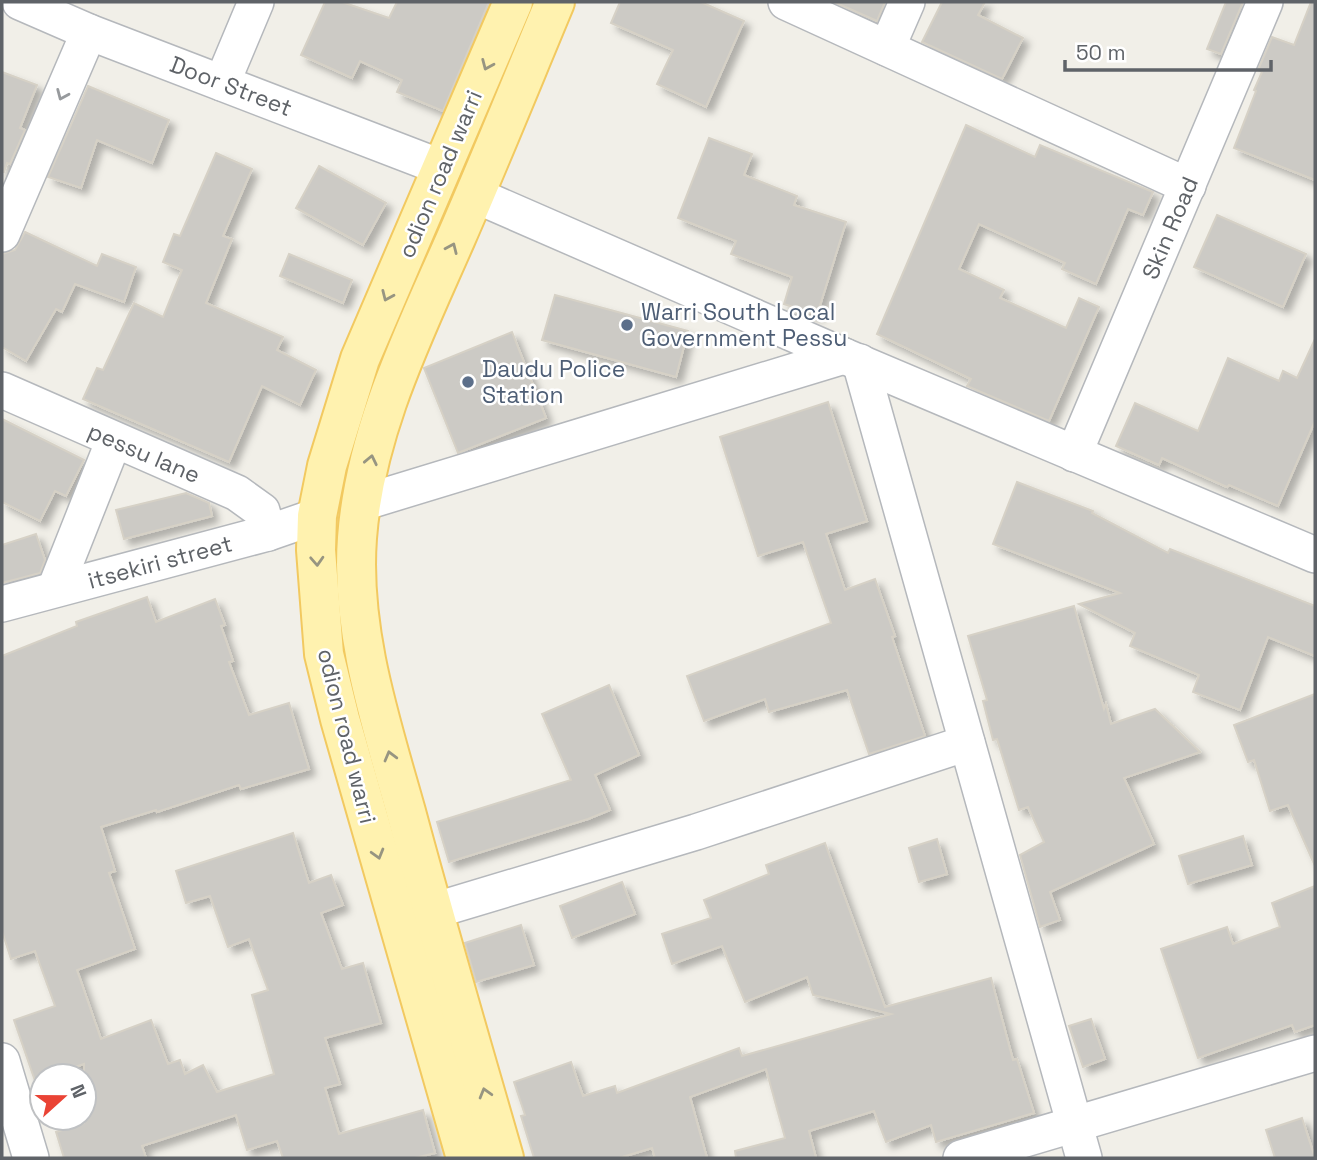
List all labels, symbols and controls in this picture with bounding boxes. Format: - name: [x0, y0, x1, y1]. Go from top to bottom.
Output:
- scale bar: [1065, 28, 1272, 72]
- text: 50 m: [1076, 39, 1126, 66]
- street label: Door Street: [166, 49, 296, 123]
- one-way arrow: [481, 57, 495, 70]
- street label: odion road warri: [391, 86, 489, 262]
- one-way arrow: [56, 87, 70, 100]
- street label: Skin Road: [1135, 172, 1205, 284]
- one-way arrow: [444, 243, 458, 255]
- one-way arrow: [381, 289, 395, 301]
- place label: Warri South Local Government Pessu: [641, 297, 847, 353]
- marker: Warri South Local Government Pessu: [619, 317, 635, 333]
- place label: Daudu Police Station: [482, 354, 625, 410]
- marker: Daudu Police Station: [460, 374, 476, 390]
- street label: pessu lane: [83, 416, 205, 490]
- one-way arrow: [362, 454, 377, 466]
- street label: itsekiri street: [85, 528, 235, 596]
- one-way arrow: [309, 556, 324, 567]
- street label: odion road warri: [311, 645, 383, 827]
- one-way arrow: [384, 750, 398, 762]
- one-way arrow: [370, 848, 385, 860]
- north arrow: [28, 1062, 98, 1132]
- text: N: [64, 1081, 92, 1102]
- one-way arrow: [479, 1087, 493, 1099]

